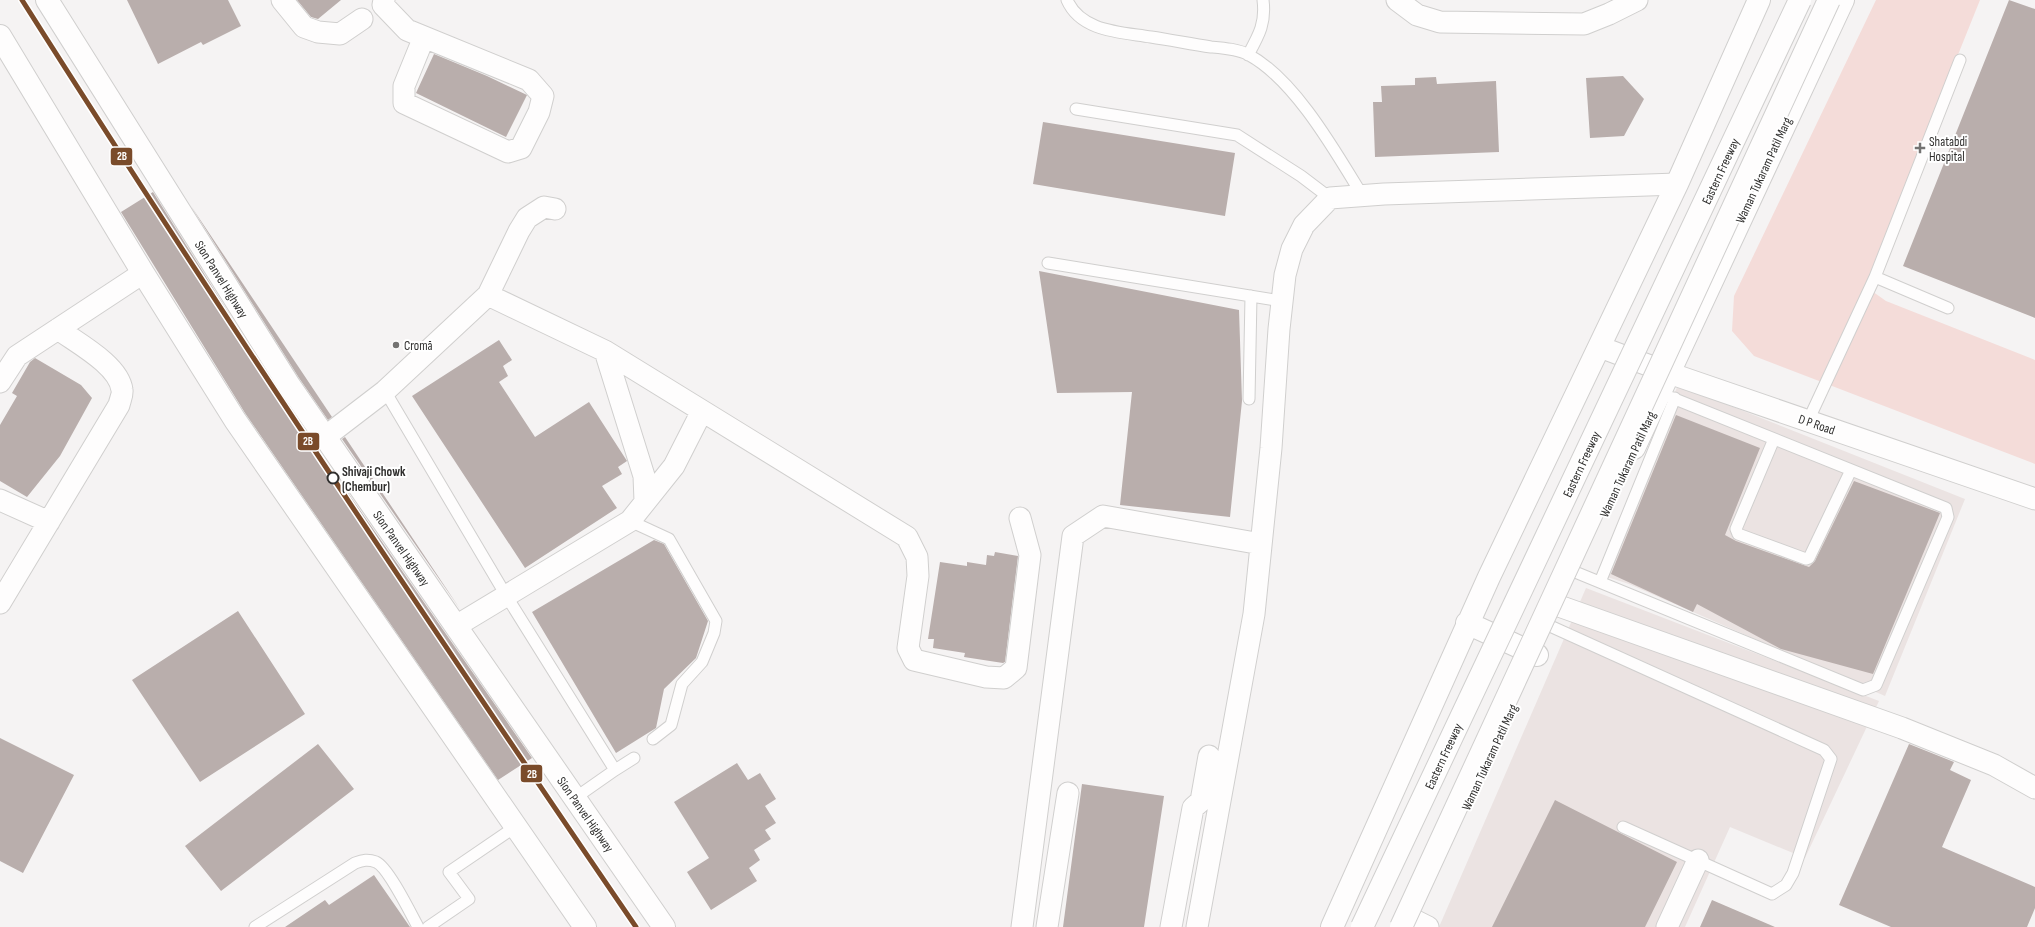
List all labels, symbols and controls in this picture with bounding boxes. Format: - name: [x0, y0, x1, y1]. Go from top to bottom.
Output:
- street label: Waman Tukaram Patil Marg: [1732, 115, 1796, 226]
- place label: Shatabdi Hospital: [1929, 134, 1967, 165]
- street label: Eastern Freeway: [1699, 136, 1743, 207]
- marker: Shatabdi Hospital: [1914, 142, 1926, 154]
- line badge: 2B: [110, 147, 133, 166]
- text: 2B: [117, 150, 127, 163]
- street label: Sion Panvel Highway: [191, 238, 251, 321]
- place label: Cromā: [404, 338, 433, 354]
- marker: Cromā: [391, 340, 401, 350]
- street label: Waman Tukaram Patil Marg: [1596, 409, 1660, 520]
- street label: D P Road: [1796, 411, 1837, 439]
- street label: Eastern Freeway: [1560, 429, 1604, 500]
- line badge: 2B: [297, 432, 320, 451]
- text: 2B: [303, 435, 313, 448]
- place label: Shivaji Chowk (Chembur): [342, 464, 406, 495]
- marker: Shivaji Chowk (Chembur): [326, 471, 340, 485]
- street label: Sion Panvel Highway: [369, 508, 433, 589]
- street label: Waman Tukaram Patil Marg: [1458, 702, 1522, 813]
- street label: Eastern Freeway: [1422, 721, 1466, 792]
- line badge: 2B: [520, 764, 543, 783]
- text: 2B: [527, 768, 537, 781]
- street label: Sion Panvel Highway: [553, 774, 617, 855]

